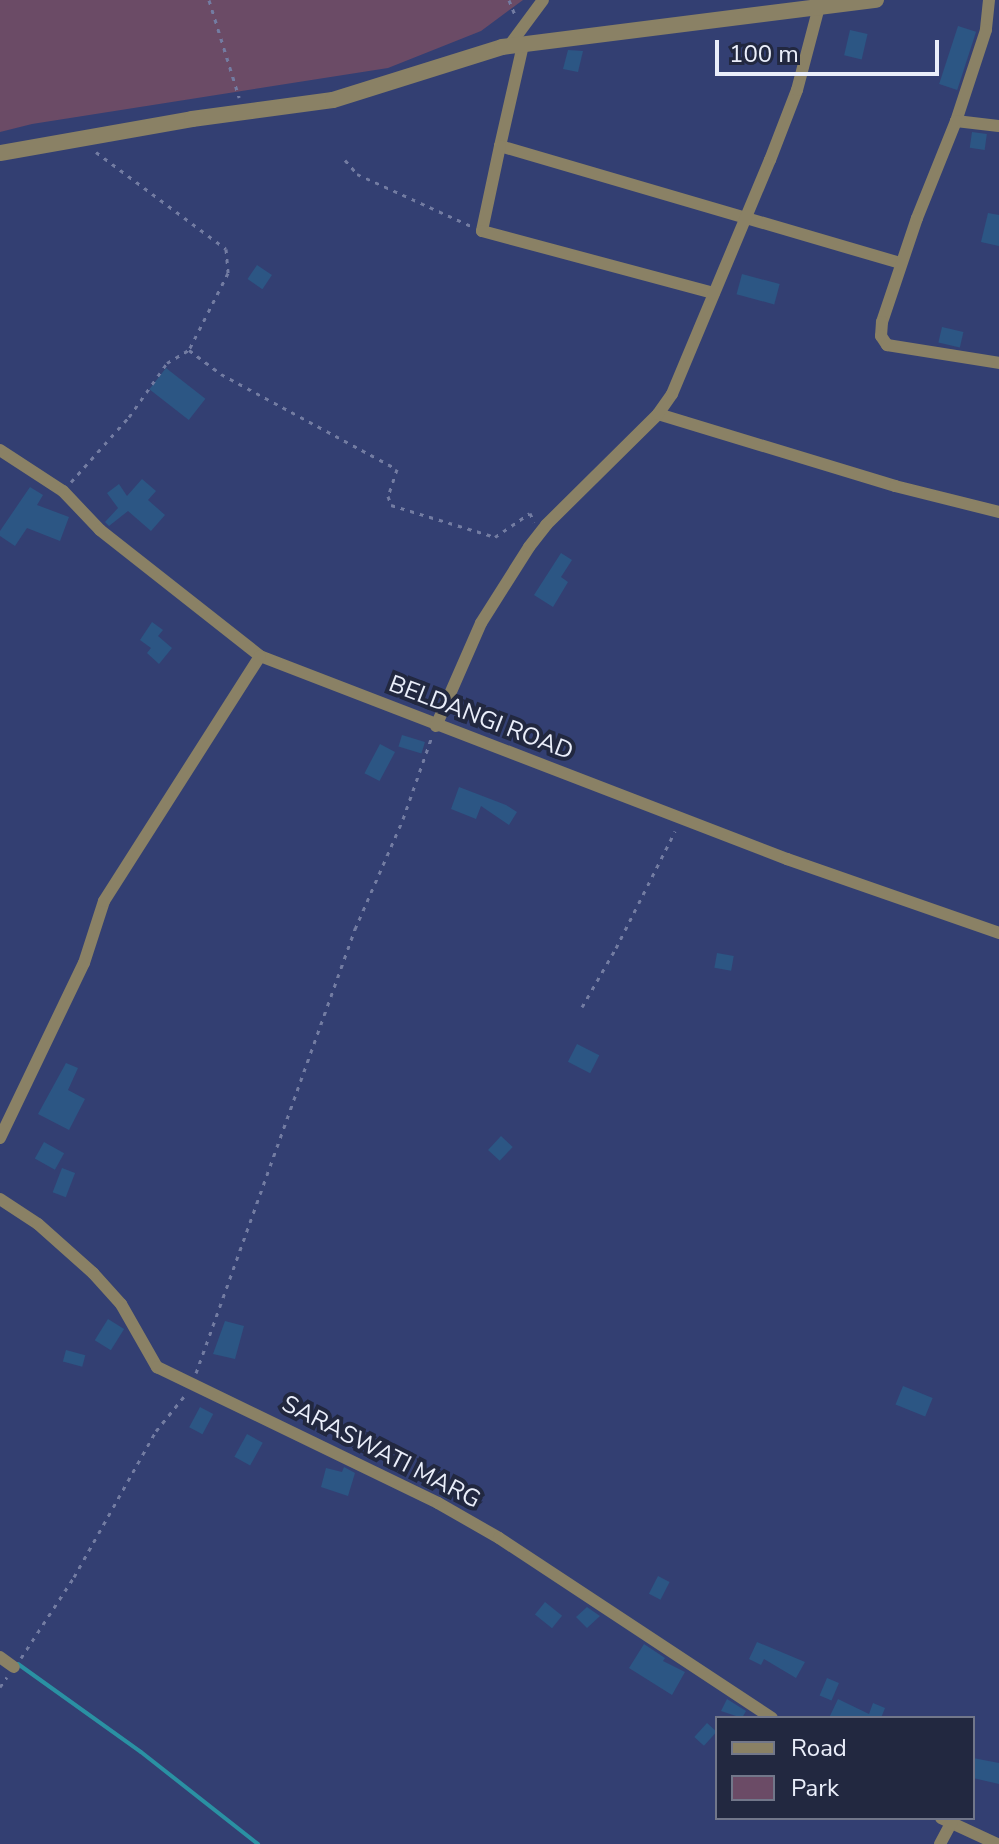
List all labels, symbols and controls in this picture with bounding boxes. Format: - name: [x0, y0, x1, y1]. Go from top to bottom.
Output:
- scale bar: [719, 24, 943, 74]
- text: 100 m: [729, 38, 799, 70]
- street label: BELDANGI ROAD: [385, 670, 577, 766]
- street label: SARASWATI MARG: [277, 1390, 485, 1514]
- legend: [715, 1716, 975, 1820]
- text: Road: [791, 1732, 847, 1764]
- text: Park: [791, 1772, 839, 1804]

